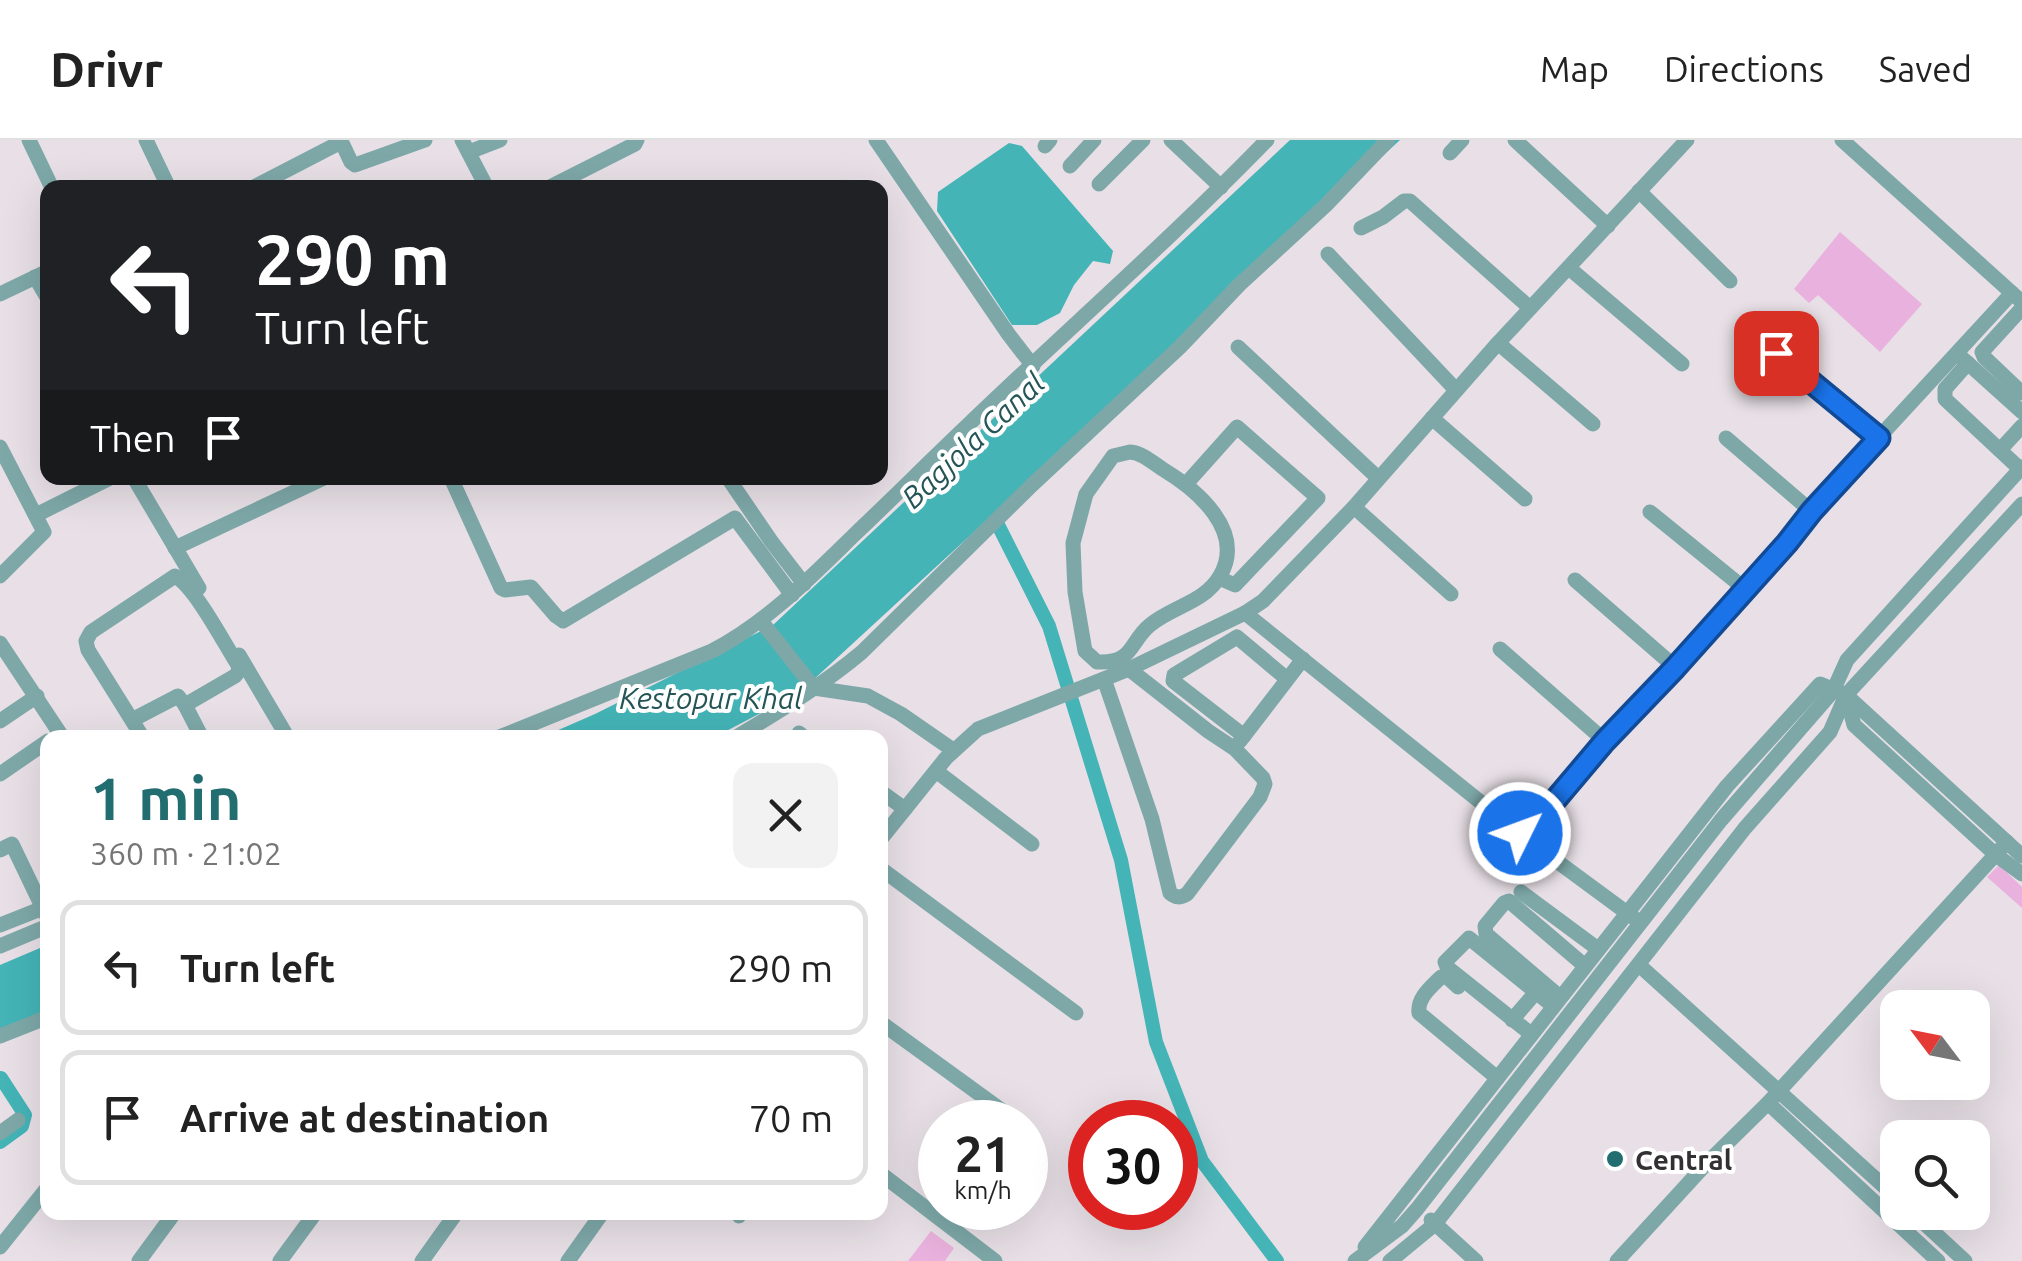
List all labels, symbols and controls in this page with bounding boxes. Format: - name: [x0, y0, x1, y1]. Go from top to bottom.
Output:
- text: Drivr: [50, 42, 163, 96]
- text: Map: [1540, 49, 1609, 89]
- text: Directions: [1664, 49, 1824, 89]
- text: Saved: [1879, 49, 1972, 89]
- icon: left: [90, 220, 220, 350]
- text: 290 m: [255, 220, 450, 298]
- text: Turn left: [255, 302, 429, 353]
- pin: [1734, 311, 1819, 396]
- icon: arrive: [1749, 326, 1804, 381]
- water label: Bagjola Canal: [895, 365, 1052, 515]
- icon: arrive: [196, 410, 251, 465]
- text: Then: [90, 417, 176, 459]
- water label: Kestopur Khal: [619, 681, 803, 715]
- button: close: [733, 763, 838, 868]
- text: 1 min: [90, 764, 242, 831]
- position arrow: [1468, 781, 1572, 885]
- text: 360 m · 21:02: [90, 835, 282, 871]
- icon: left: [95, 940, 150, 995]
- text: Turn left: [180, 947, 335, 989]
- text: 290 m: [727, 947, 833, 989]
- north arrow: [1880, 990, 1990, 1100]
- map controls: [1880, 990, 1990, 1230]
- icon: arrive: [95, 1090, 150, 1145]
- text: Arrive at destination: [180, 1097, 549, 1139]
- text: 70 m: [749, 1097, 833, 1139]
- speed limit sign: 30: [1068, 1100, 1198, 1230]
- button: search: [1880, 1120, 1990, 1230]
- text: 21: [955, 1125, 1011, 1181]
- place label: Central: [1635, 1144, 1732, 1175]
- marker: Central: [1604, 1148, 1626, 1170]
- text: km/h: [954, 1176, 1012, 1204]

